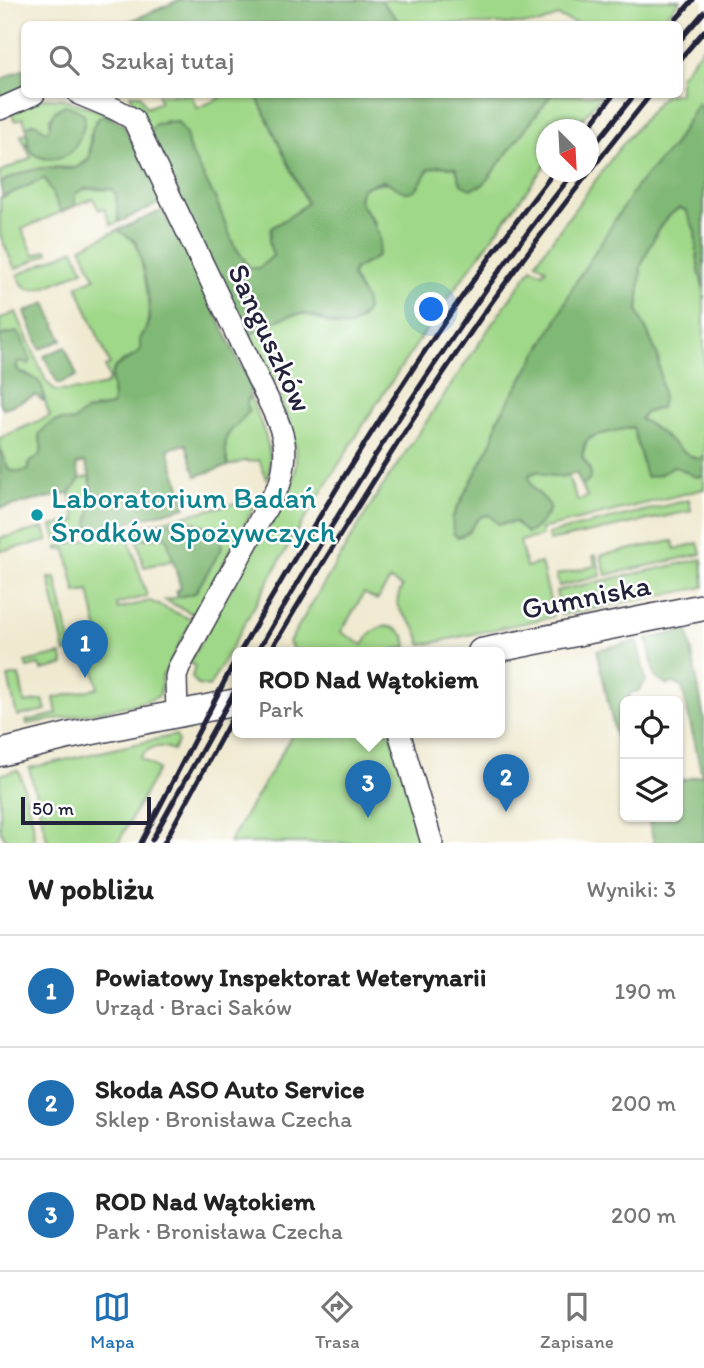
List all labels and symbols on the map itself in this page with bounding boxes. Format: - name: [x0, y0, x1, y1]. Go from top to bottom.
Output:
- north arrow: [536, 119, 599, 182]
- street label: Sanguszków: [220, 258, 321, 418]
- your location: [414, 292, 448, 326]
- place label: Laboratorium Badań Środków Spożywczych: [51, 479, 336, 550]
- marker: Laboratorium Badań Środków Spożywczych: [29, 507, 45, 523]
- street label: Gumniska: [518, 566, 654, 627]
- pin: 1: [62, 620, 108, 678]
- pin: 2: [483, 754, 529, 812]
- pin: 3: [345, 760, 391, 818]
- scale bar: [21, 794, 150, 826]

